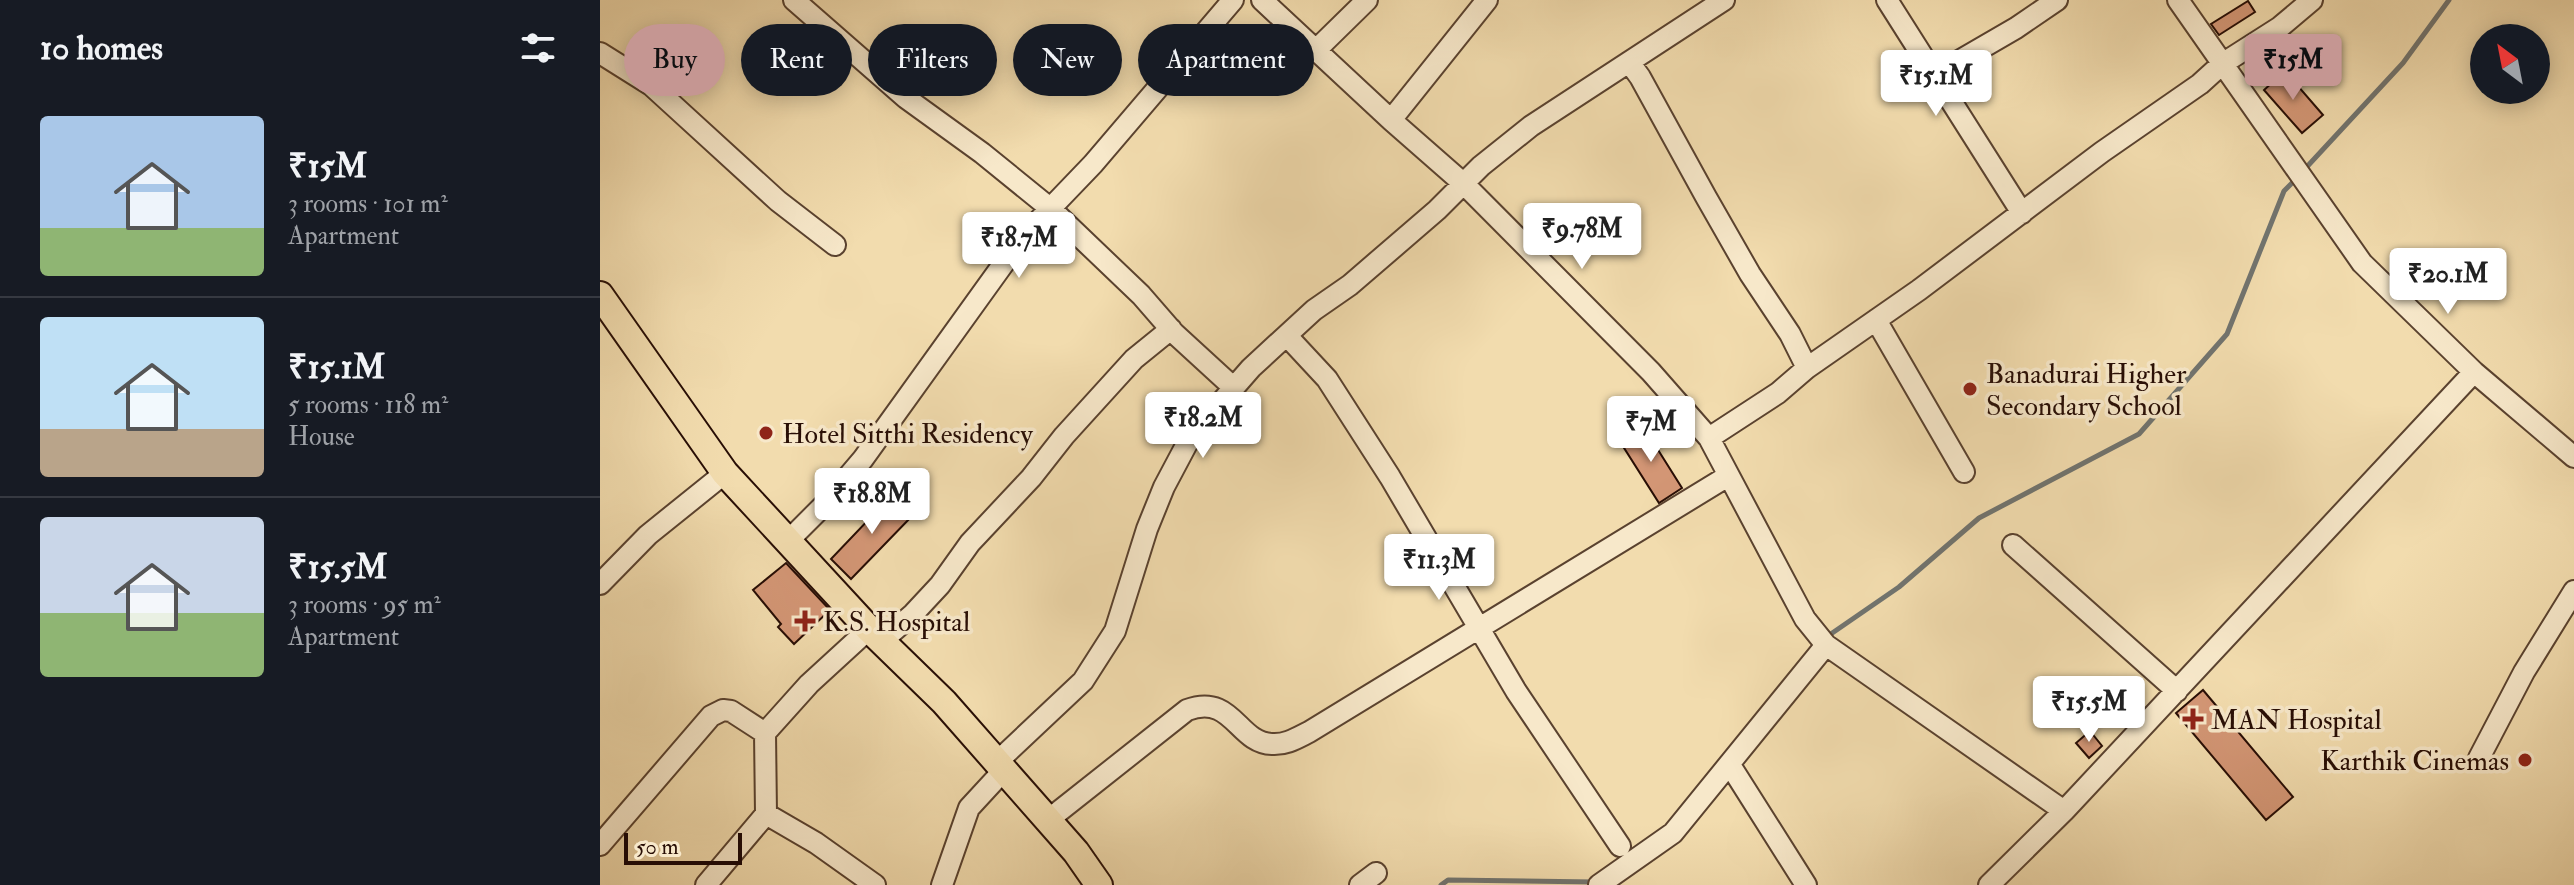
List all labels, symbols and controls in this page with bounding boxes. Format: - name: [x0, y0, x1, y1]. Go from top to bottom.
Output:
- chip: Buy: [624, 24, 725, 96]
- chip: Rent: [741, 24, 852, 96]
- chip: Filters: [868, 24, 997, 96]
- chip: New: [1013, 24, 1122, 96]
- chip: Apartment: [1138, 24, 1314, 96]
- north arrow: [2470, 24, 2550, 104]
- map controls: [2470, 24, 2550, 104]
- icon: filters: [516, 26, 560, 70]
- text: 10 homes: [40, 27, 163, 70]
- pin: ₹15M: [2246, 34, 2340, 102]
- text: ₹15M: [2263, 44, 2323, 76]
- pin: ₹15.1M: [1871, 50, 2001, 118]
- text: ₹15.1M: [1899, 60, 1973, 92]
- text: ₹15M: [288, 145, 367, 188]
- icon: home: [104, 148, 200, 244]
- text: 3 rooms · 101 m²: [288, 188, 448, 220]
- pin: ₹9.78M: [1517, 203, 1647, 271]
- pin: ₹18.7M: [954, 212, 1084, 280]
- text: ₹9.78M: [1541, 213, 1623, 245]
- text: Apartment: [288, 220, 399, 252]
- text: ₹18.7M: [980, 222, 1058, 254]
- pin: ₹20.1M: [2383, 248, 2513, 316]
- text: ₹20.1M: [2408, 258, 2488, 290]
- text: ₹15.1M: [288, 346, 385, 389]
- icon: home: [104, 349, 200, 445]
- place label: Banadurai Higher Secondary School: [1986, 357, 2187, 424]
- marker: Banadurai Higher Secondary School: [1961, 380, 1979, 398]
- text: 5 rooms · 118 m²: [288, 389, 448, 421]
- pin: ₹18.2M: [1138, 392, 1268, 460]
- pin: ₹7M: [1612, 396, 1690, 464]
- text: ₹18.2M: [1163, 402, 1243, 434]
- text: ₹7M: [1625, 406, 1677, 438]
- place label: Hotel Sitthi Residency: [782, 417, 1033, 452]
- text: House: [288, 421, 355, 453]
- marker: Hotel Sitthi Residency: [757, 424, 775, 442]
- pin: ₹18.8M: [807, 468, 937, 536]
- text: ₹18.8M: [833, 478, 911, 510]
- pin: ₹11.3M: [1374, 534, 1504, 602]
- text: ₹11.3M: [1402, 544, 1476, 576]
- text: ₹15.5M: [288, 546, 388, 589]
- icon: home: [104, 549, 200, 645]
- text: 3 rooms · 95 m²: [288, 589, 441, 621]
- place label: K.S. Hospital: [823, 605, 970, 640]
- marker: K.S. Hospital: [794, 610, 816, 632]
- text: Apartment: [288, 621, 399, 653]
- pin: ₹15.5M: [2024, 676, 2154, 744]
- text: ₹15.5M: [2051, 686, 2127, 718]
- place label: MAN Hospital: [2211, 703, 2382, 738]
- marker: MAN Hospital: [2182, 708, 2204, 730]
- place label: Karthik Cinemas: [2320, 744, 2509, 779]
- marker: Karthik Cinemas: [2516, 751, 2534, 769]
- scale bar: [624, 829, 742, 865]
- text: 50 m: [636, 833, 678, 861]

